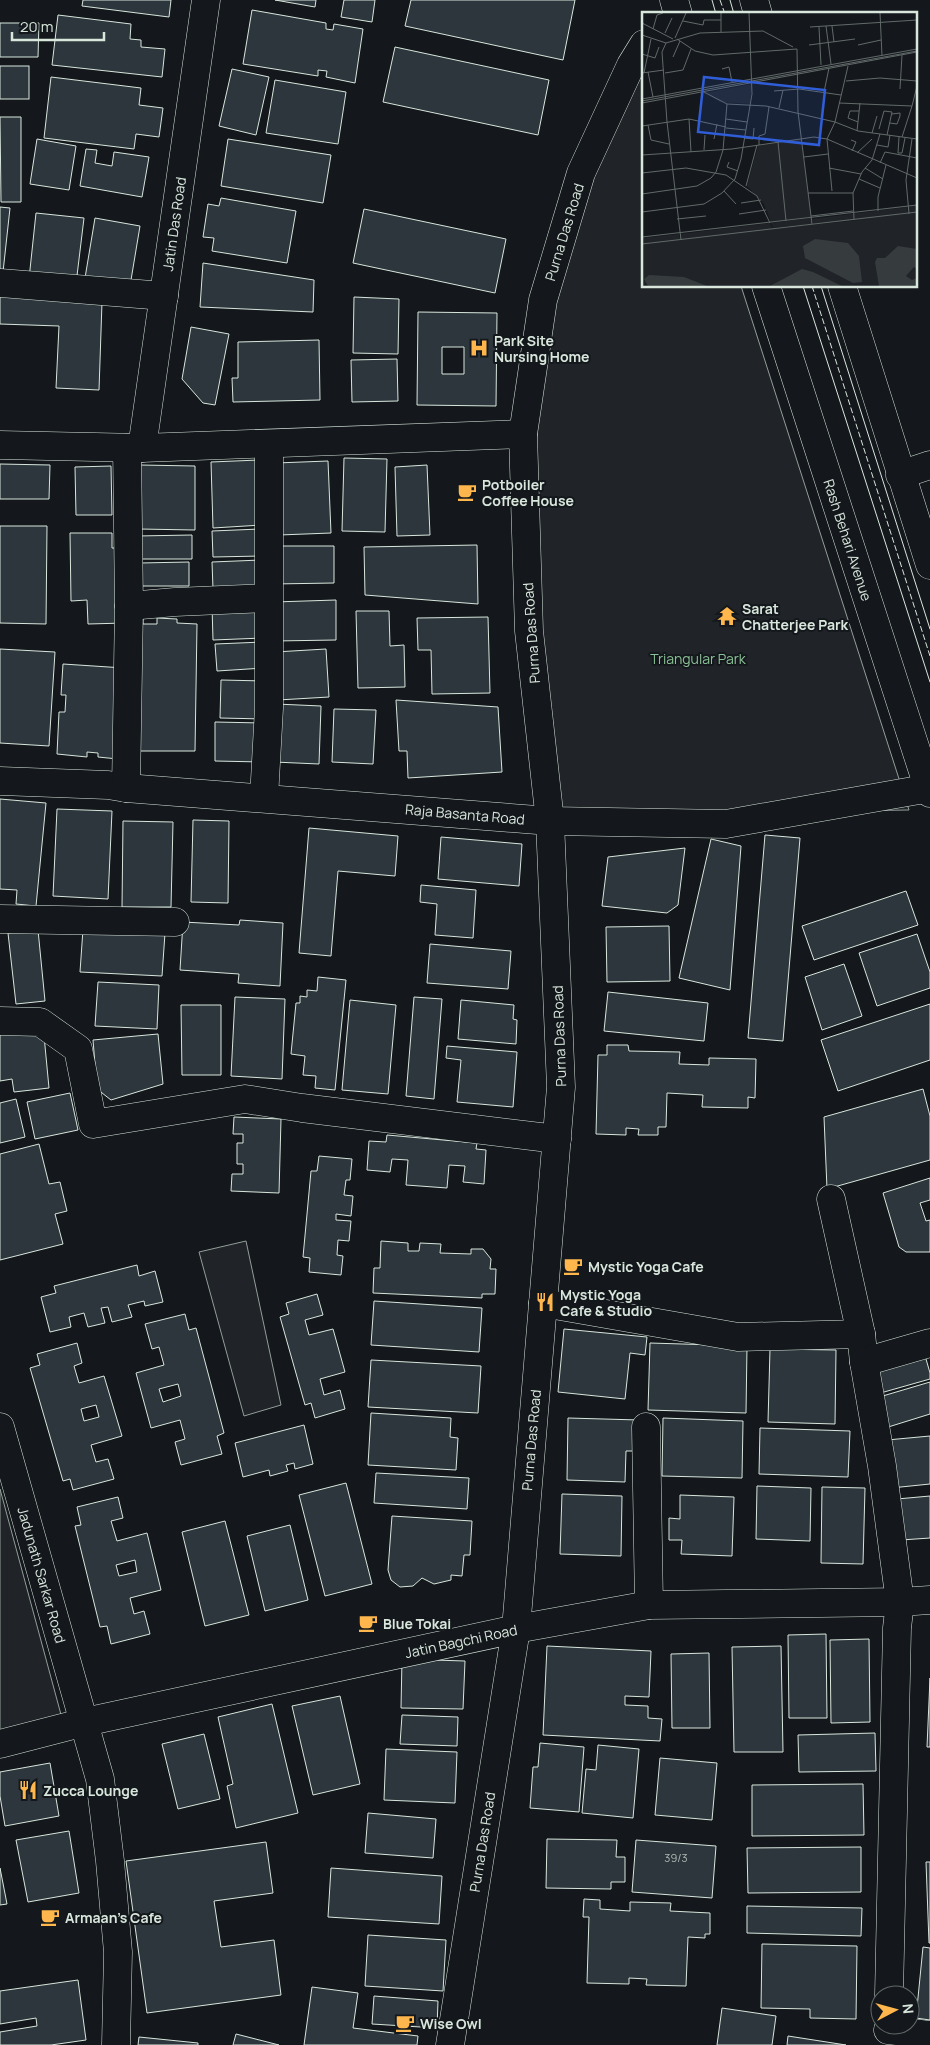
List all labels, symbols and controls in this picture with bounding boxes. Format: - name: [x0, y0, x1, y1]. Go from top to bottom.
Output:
- scale bar: [12, 10, 105, 42]
- inset map: [642, 12, 918, 288]
- text: 20 m: [20, 16, 53, 37]
- street label: Jatin Das Road: [158, 176, 190, 272]
- street label: Purna Das Road: [540, 181, 588, 283]
- place label: Park Site Nursing Home: [494, 331, 589, 366]
- hospital icon: Park Site Nursing Home: [468, 337, 490, 359]
- place label: Potboiler Coffee House: [482, 475, 574, 510]
- street label: Rash Behari Avenue: [819, 477, 877, 603]
- cafe icon: Potboiler Coffee House: [456, 481, 478, 503]
- street label: Purna Das Road: [518, 582, 544, 684]
- place label: Sarat Chatterjee Park: [742, 599, 849, 634]
- temple icon: Sarat Chatterjee Park: [716, 605, 738, 627]
- park label: Triangular Park: [650, 649, 747, 668]
- street label: Raja Basanta Road: [404, 799, 526, 829]
- street label: Purna Das Road: [548, 985, 570, 1087]
- cafe icon: Mystic Yoga Cafe: [562, 1255, 584, 1277]
- place label: Mystic Yoga Cafe: [588, 1257, 704, 1276]
- place label: Mystic Yoga Cafe & Studio: [560, 1285, 652, 1320]
- restaurant icon: Mystic Yoga Cafe & Studio: [534, 1291, 556, 1313]
- street label: Purna Das Road: [517, 1389, 545, 1491]
- street label: Jadunath Sarkar Road: [13, 1505, 71, 1645]
- cafe icon: Blue Tokai: [357, 1612, 379, 1634]
- place label: Blue Tokai: [383, 1614, 451, 1633]
- street label: Jatin Bagchi Road: [403, 1620, 519, 1662]
- restaurant icon: Zucca Lounge: [17, 1779, 39, 1801]
- place label: Zucca Lounge: [43, 1781, 138, 1800]
- street label: Purna Das Road: [465, 1791, 499, 1893]
- house number: 39/3: [664, 1850, 688, 1865]
- cafe icon: Armaan's Cafe: [39, 1906, 61, 1928]
- place label: Armaan's Cafe: [65, 1908, 162, 1927]
- north arrow: [870, 1985, 920, 2035]
- text: N: [898, 2003, 918, 2015]
- cafe icon: Wise Owl: [394, 2012, 416, 2034]
- place label: Wise Owl: [420, 2014, 482, 2033]

